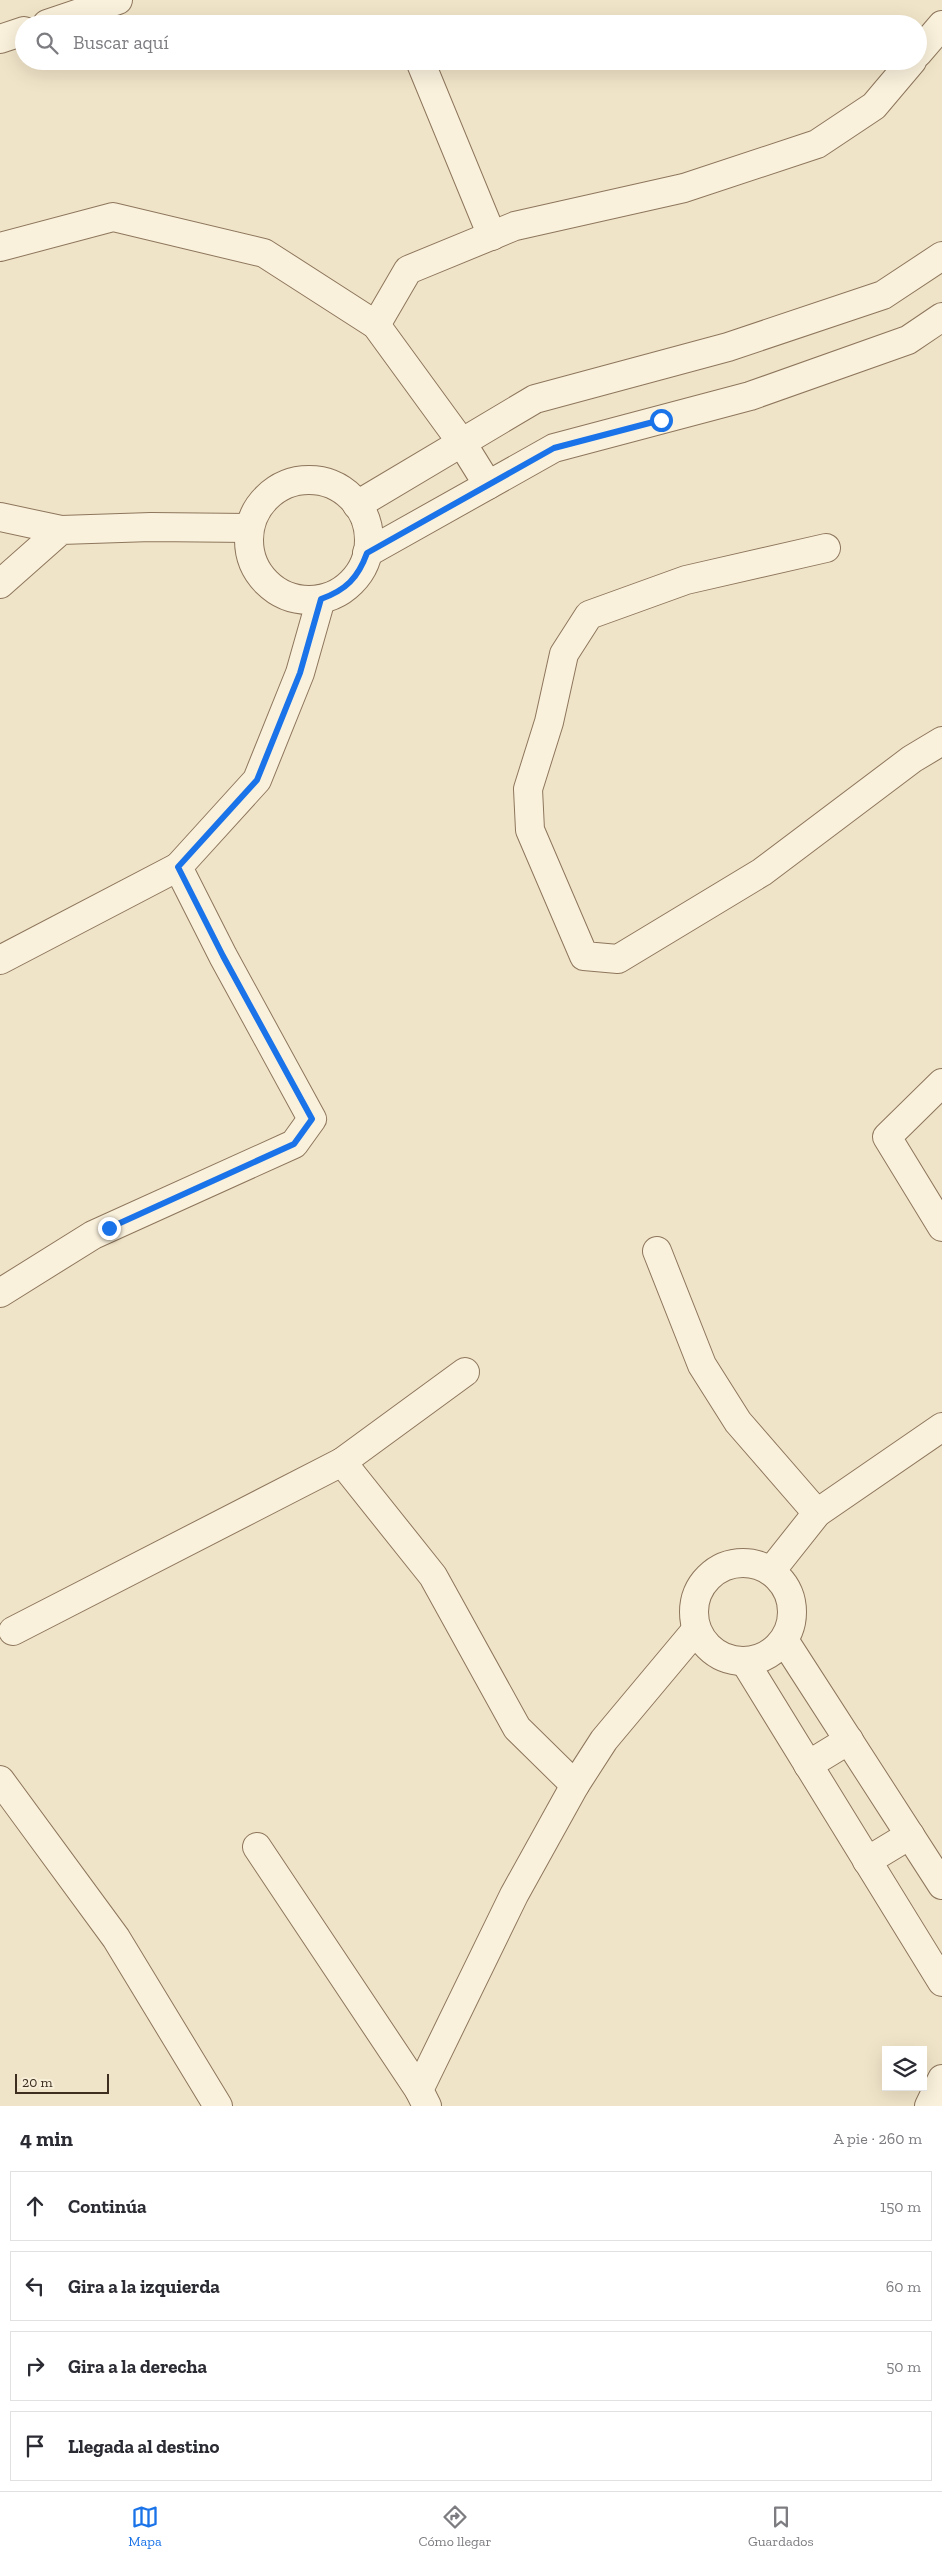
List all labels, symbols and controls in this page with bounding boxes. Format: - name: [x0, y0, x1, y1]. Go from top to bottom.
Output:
- search box: [15, 15, 927, 70]
- icon: search: [33, 29, 61, 57]
- text: Buscar aquí: [73, 31, 169, 54]
- route start: [650, 409, 673, 432]
- route end: [98, 1217, 121, 1240]
- map controls: [882, 2046, 927, 2091]
- button: layers: [882, 2046, 927, 2091]
- scale bar: [15, 2071, 109, 2094]
- text: 20 m: [22, 2074, 53, 2091]
- text: 4 min: [20, 2126, 73, 2151]
- text: A pie · 260 m: [834, 2129, 922, 2148]
- icon: ahead: [21, 2192, 49, 2220]
- text: Continúa: [68, 2195, 147, 2218]
- text: 150 m: [880, 2197, 921, 2216]
- icon: left: [21, 2272, 49, 2300]
- text: Gira a la izquierda: [68, 2275, 220, 2298]
- text: 60 m: [886, 2277, 921, 2296]
- icon: right: [21, 2352, 49, 2380]
- text: Gira a la derecha: [68, 2355, 207, 2378]
- text: 50 m: [886, 2357, 921, 2376]
- icon: arrive: [21, 2432, 49, 2460]
- text: Llegada al destino: [68, 2435, 219, 2458]
- tab: Mapa: [128, 2503, 162, 2550]
- tab: Cómo llegar: [418, 2503, 491, 2550]
- tab: Guardados: [748, 2503, 814, 2550]

